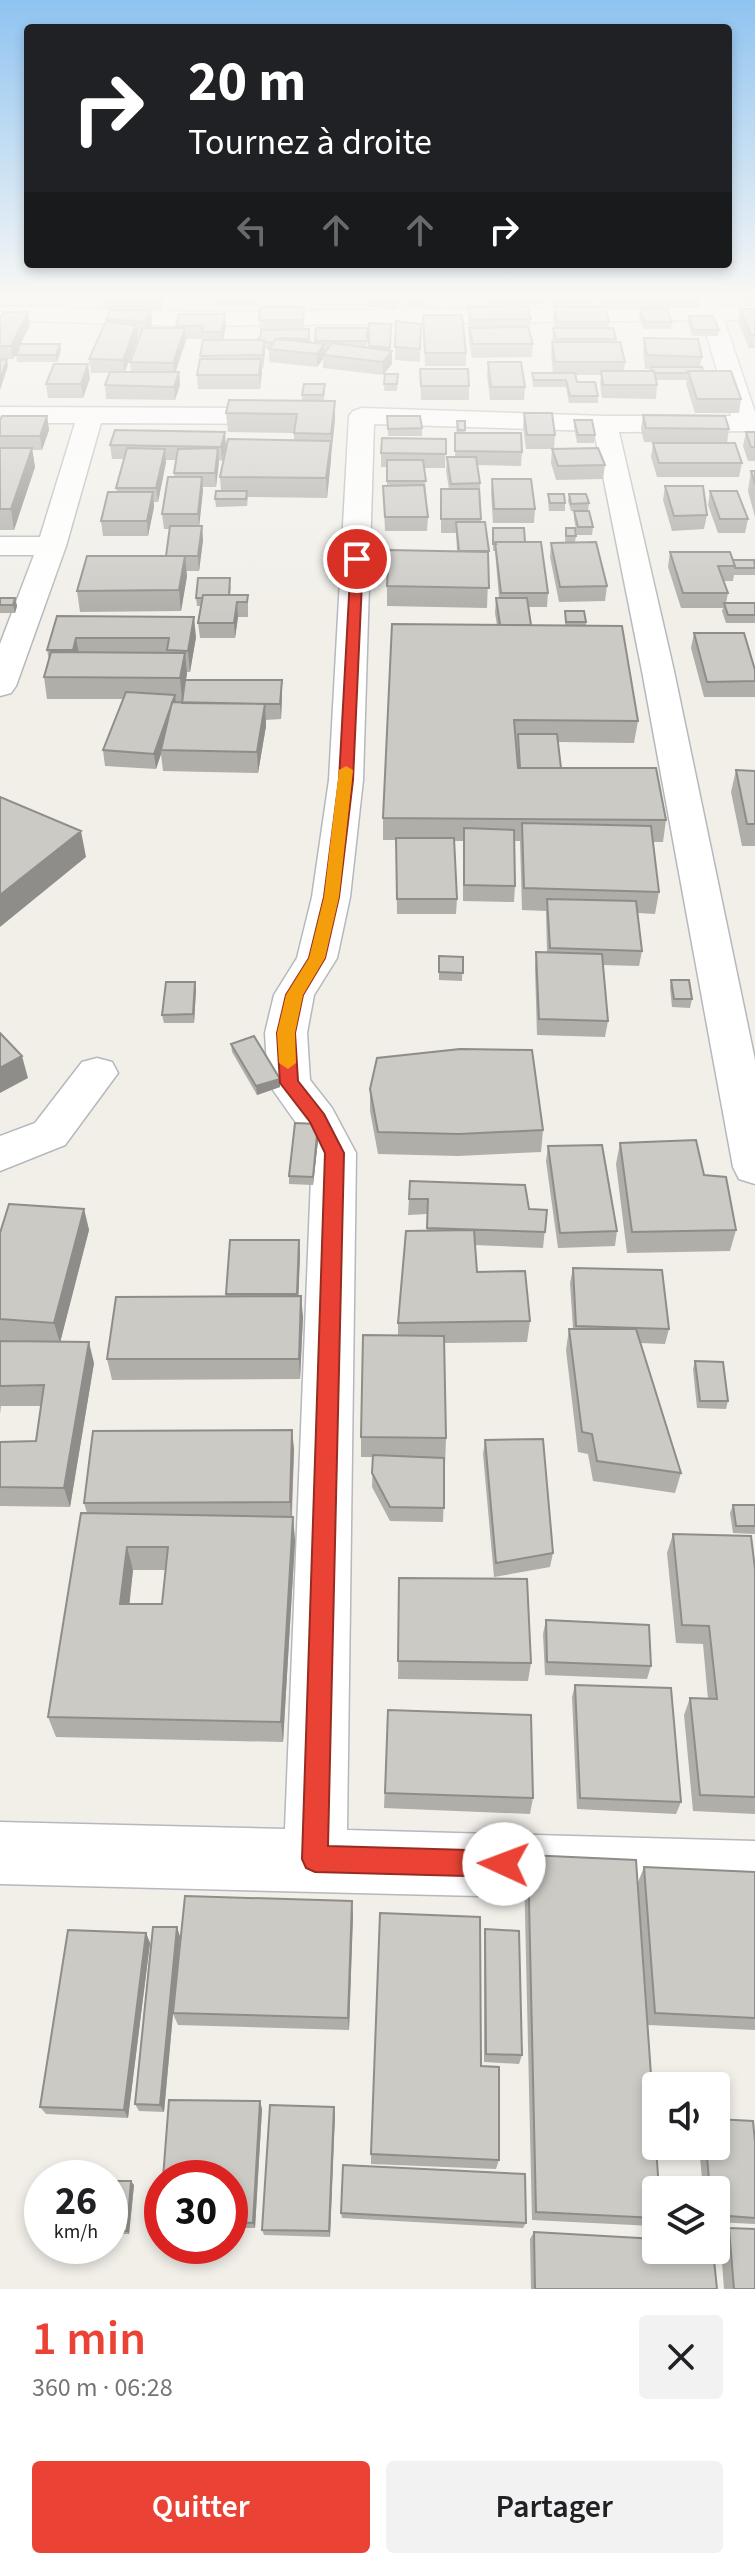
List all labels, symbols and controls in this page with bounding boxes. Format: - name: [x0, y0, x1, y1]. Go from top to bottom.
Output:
- text: 20 m: [188, 43, 306, 122]
- icon: right: [56, 56, 160, 160]
- text: Tournez à droite: [188, 117, 432, 168]
- icon: left: [230, 208, 274, 252]
- icon: ahead: [314, 208, 358, 252]
- icon: ahead: [398, 208, 442, 252]
- icon: right: [482, 208, 526, 252]
- pin: [323, 525, 391, 593]
- icon: arrive: [335, 537, 379, 581]
- position arrow: [462, 1822, 546, 1906]
- map controls: [642, 2072, 730, 2264]
- button: sound: [642, 2072, 730, 2160]
- speed limit sign: 30: [144, 2160, 248, 2264]
- text: 26: [55, 2173, 97, 2230]
- button: layers: [642, 2176, 730, 2264]
- text: km/h: [54, 2218, 98, 2246]
- text: 1 min: [32, 2305, 146, 2373]
- button: close: [639, 2315, 723, 2399]
- text: 360 m · 06:28: [32, 2369, 173, 2406]
- button: Quitter: [32, 2461, 370, 2553]
- button: Partager: [386, 2461, 723, 2553]

